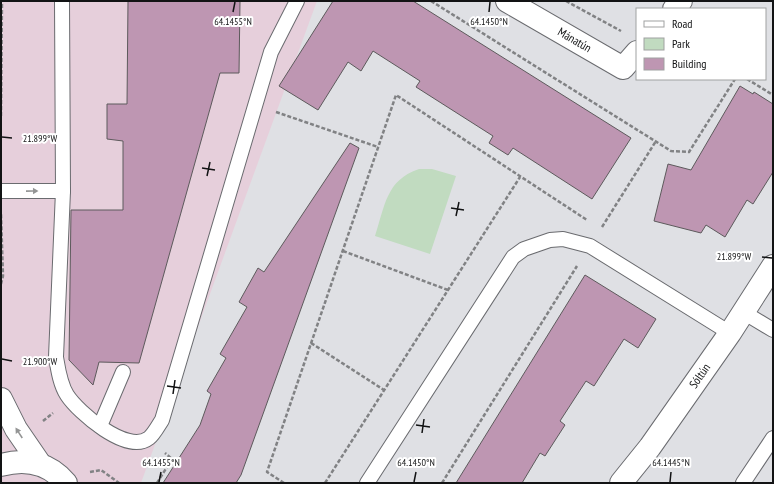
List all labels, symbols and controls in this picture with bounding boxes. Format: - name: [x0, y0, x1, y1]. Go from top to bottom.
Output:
- legend: [636, 8, 766, 80]
- text: 64.1455°N: [214, 15, 252, 28]
- text: 64.1450°N: [470, 15, 508, 28]
- text: Road: [672, 16, 692, 31]
- street label: Mánatún: [555, 24, 594, 55]
- text: Park: [672, 36, 690, 51]
- text: Building: [672, 56, 707, 71]
- text: 21.899°W: [23, 132, 57, 145]
- one-way arrow: [26, 188, 39, 194]
- text: 21.899°W: [717, 250, 751, 263]
- text: 21.900°W: [23, 355, 57, 368]
- street label: Sóltún: [686, 360, 713, 391]
- one-way arrow: [15, 428, 23, 438]
- text: 64.1455°N: [142, 456, 180, 469]
- text: 64.1450°N: [397, 456, 435, 469]
- text: 64.1445°N: [652, 456, 690, 469]

